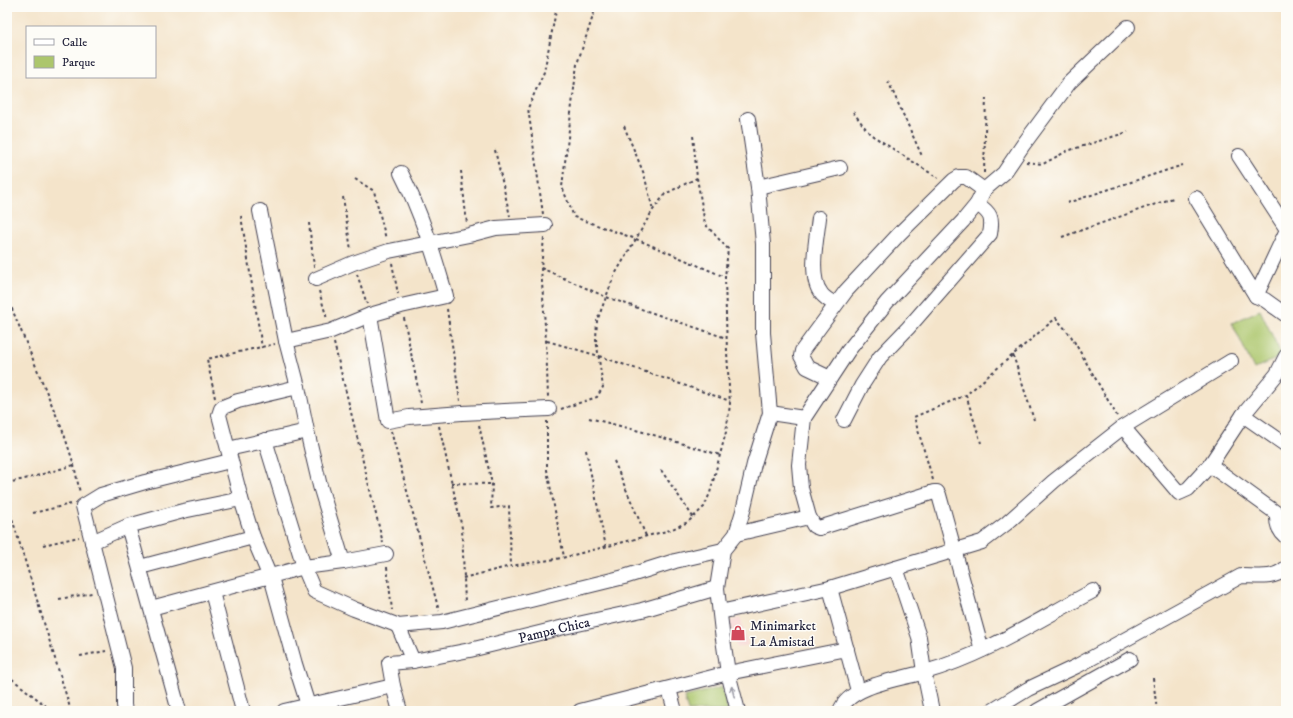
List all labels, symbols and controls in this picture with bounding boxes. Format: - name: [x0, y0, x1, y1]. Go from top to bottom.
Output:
- legend: [26, 26, 156, 78]
- text: Calle: [62, 35, 87, 50]
- text: Parque: [62, 55, 95, 70]
- street label: Pampa Chica: [517, 614, 592, 648]
- place label: Minimarket La Amistad: [750, 617, 817, 651]
- shop icon: Minimarket La Amistad: [729, 624, 747, 642]
- one-way arrow: [729, 686, 736, 699]

